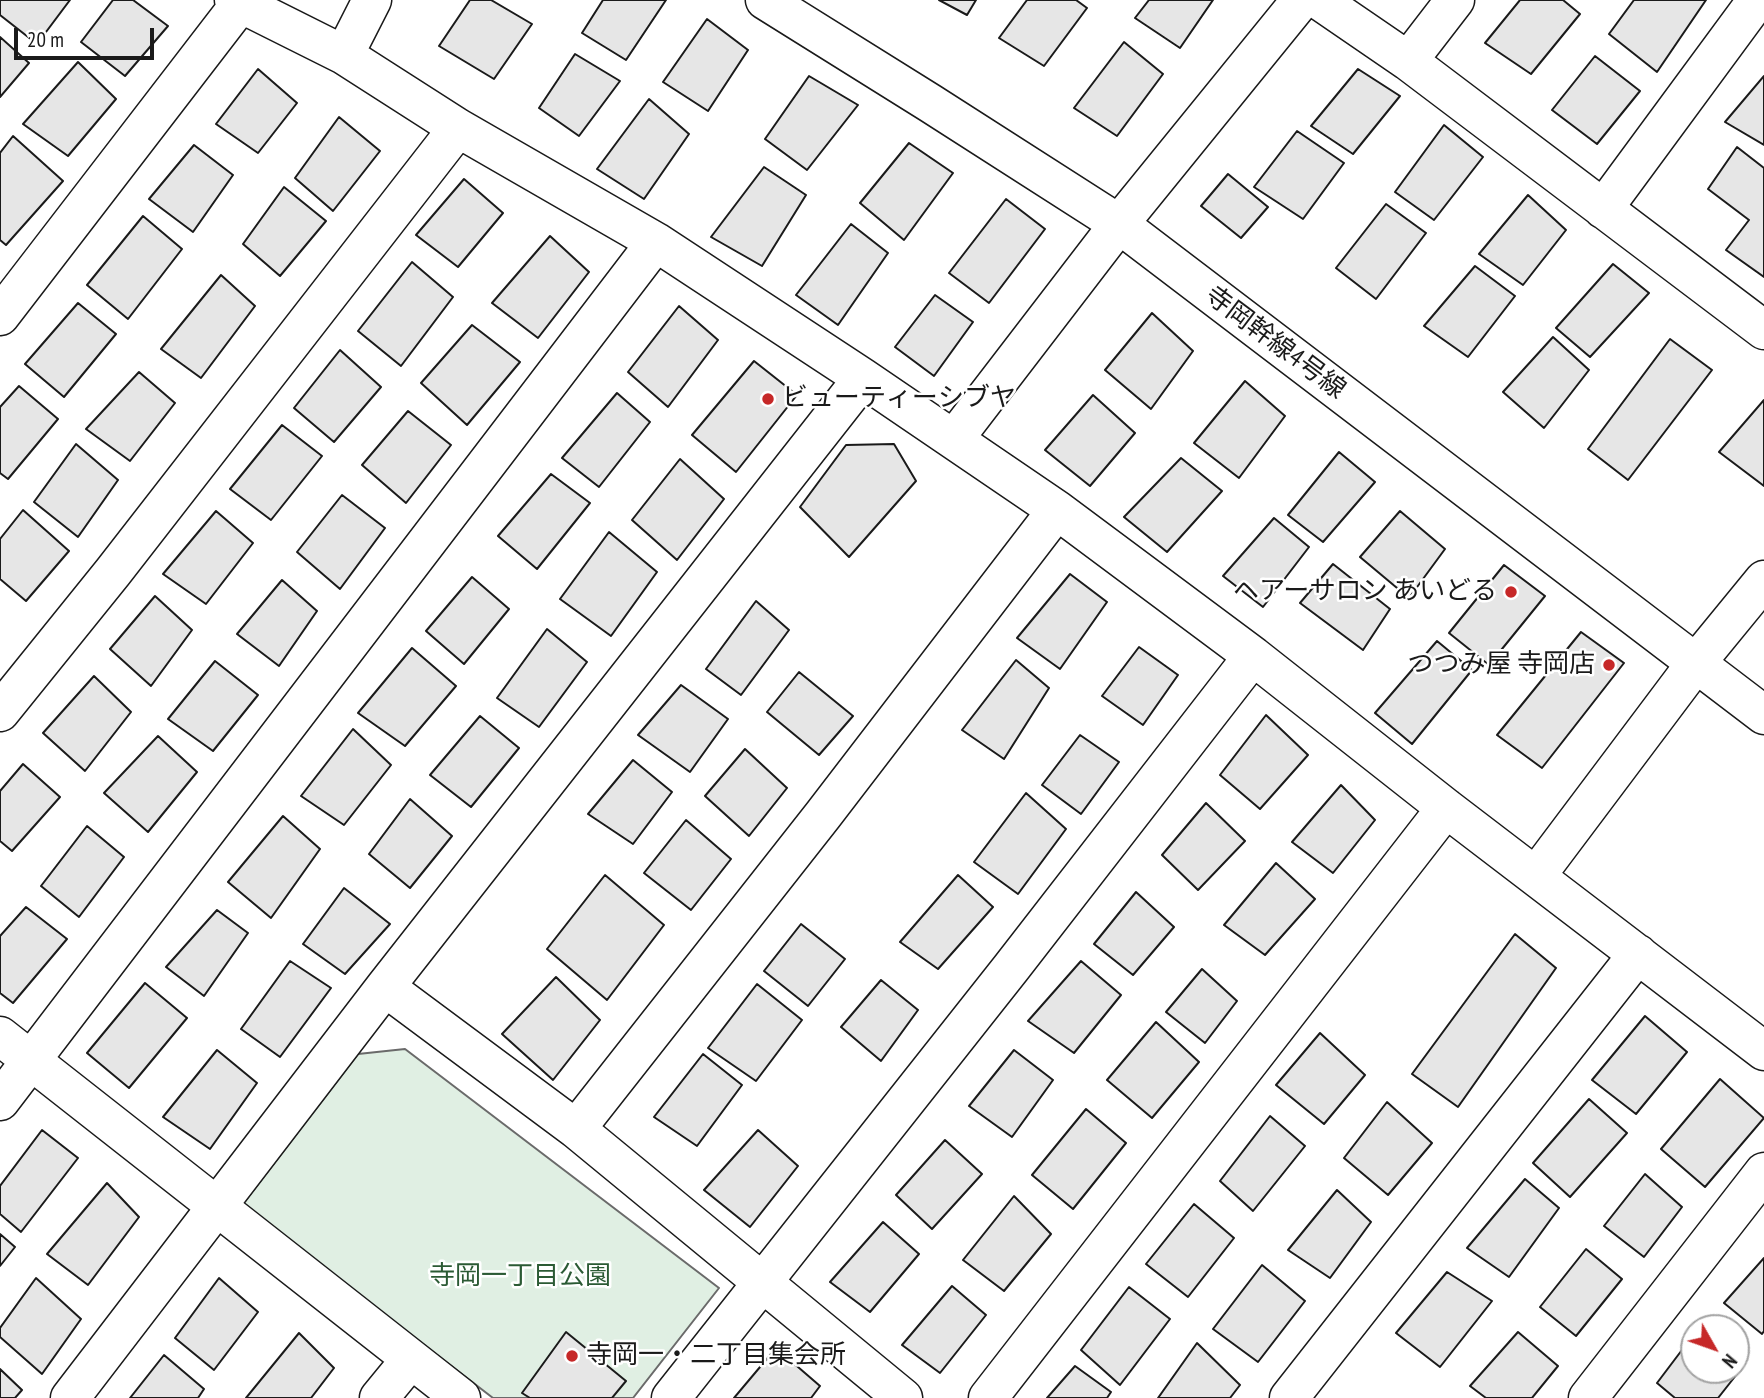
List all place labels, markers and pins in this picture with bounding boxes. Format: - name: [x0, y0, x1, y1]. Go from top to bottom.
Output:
- place label: ビューティーシブヤ: [782, 383, 1016, 415]
- marker: ビューティーシブヤ: [760, 391, 776, 407]
- place label: ヘアーサロン あいどる: [1233, 576, 1497, 608]
- marker: ヘアーサロン あいどる: [1503, 584, 1519, 600]
- place label: つつみ屋 寺岡店: [1407, 649, 1595, 681]
- marker: つつみ屋 寺岡店: [1601, 657, 1617, 673]
- place label: 寺岡一・二丁目集会所: [586, 1340, 846, 1372]
- marker: 寺岡一・二丁目集会所: [564, 1348, 580, 1364]

